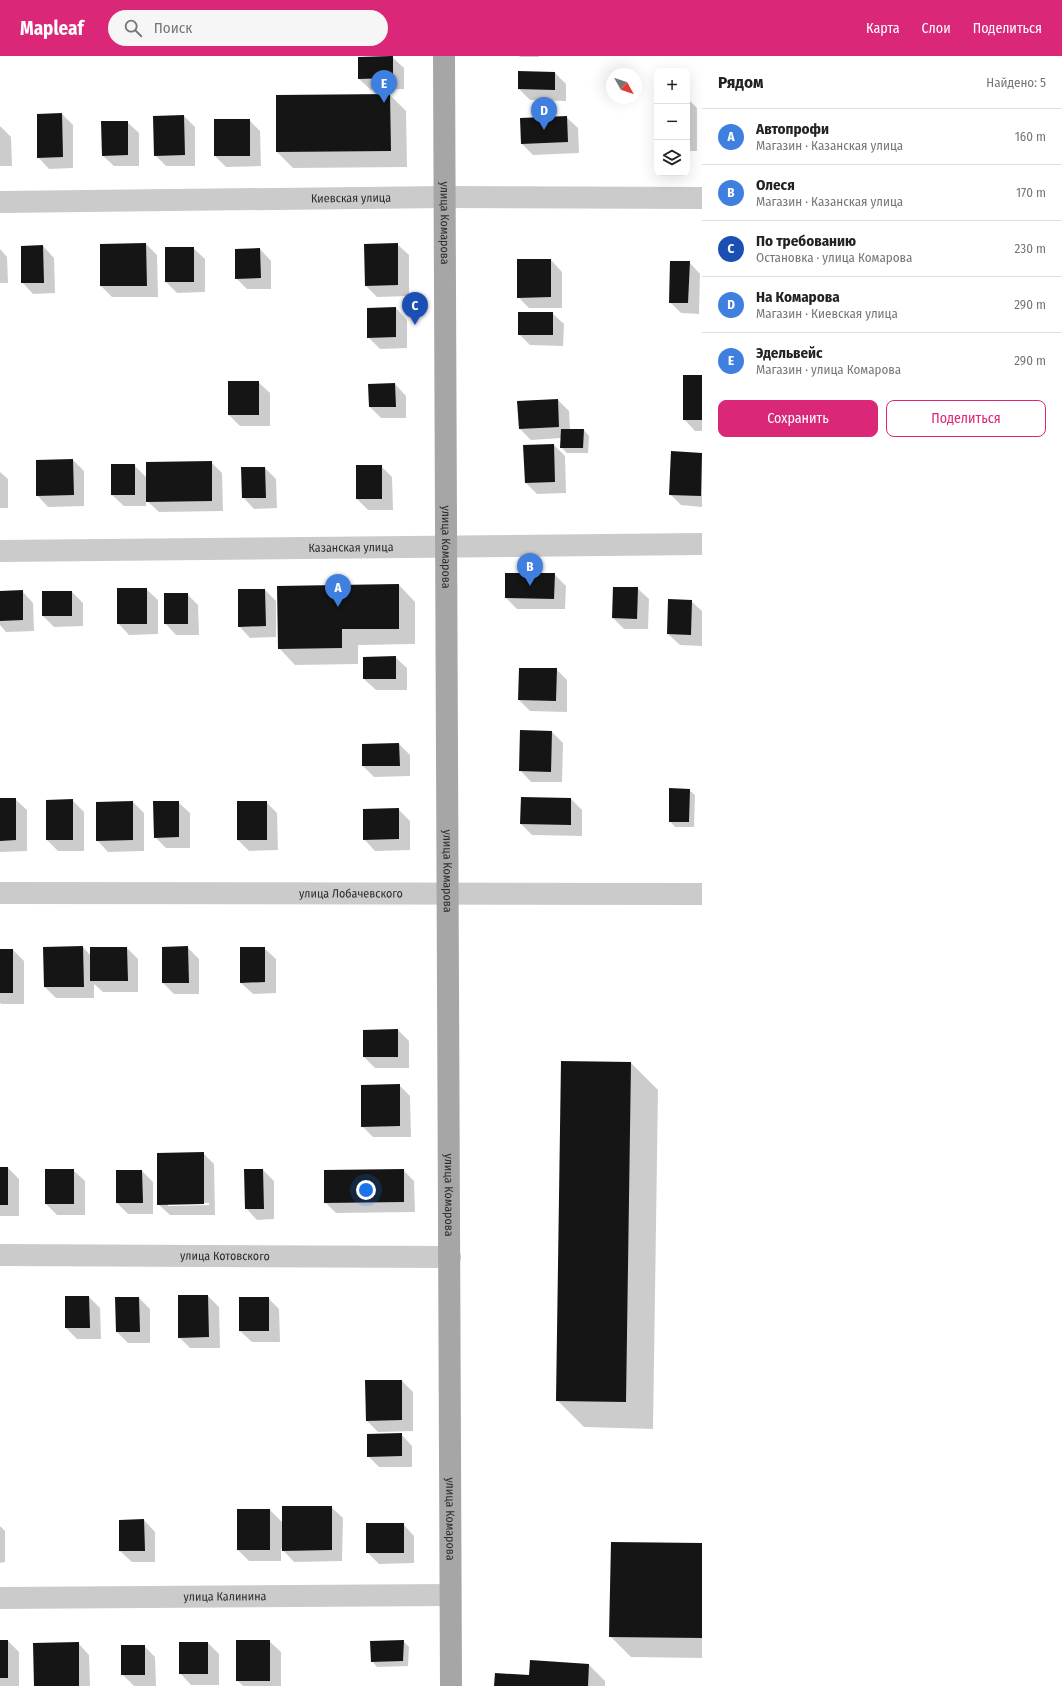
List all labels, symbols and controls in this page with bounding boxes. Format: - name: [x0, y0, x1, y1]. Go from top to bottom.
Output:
- search box: [108, 10, 388, 46]
- text: Mapleaf: [20, 17, 84, 40]
- icon: search: [122, 17, 144, 39]
- text: Поиск: [154, 19, 192, 37]
- text: Карта: [866, 20, 900, 37]
- text: Слои: [922, 20, 951, 37]
- text: Поделиться: [973, 20, 1042, 37]
- north arrow: [606, 68, 642, 104]
- map controls: [654, 68, 690, 176]
- button: +: [654, 68, 690, 104]
- pin: E: [371, 70, 397, 103]
- text: Рядом: [718, 72, 763, 93]
- text: Найдено: 5: [986, 75, 1046, 90]
- pin: D: [531, 97, 557, 130]
- button: −: [654, 104, 690, 140]
- text: Автопрофи: [756, 120, 829, 138]
- text: A: [727, 129, 735, 144]
- text: 160 m: [1015, 129, 1046, 144]
- text: Магазин · Казанская улица: [756, 138, 903, 153]
- button: layers: [654, 140, 690, 176]
- text: Олеся: [756, 176, 795, 194]
- street label: улица Комарова: [438, 181, 452, 265]
- text: B: [727, 185, 735, 200]
- text: 170 m: [1016, 185, 1046, 200]
- street label: Киевская улица: [311, 191, 391, 206]
- text: Магазин · Казанская улица: [756, 194, 903, 209]
- text: По требованию: [756, 232, 856, 250]
- text: C: [728, 241, 734, 256]
- text: 230 m: [1015, 241, 1046, 256]
- text: Остановка · улица Комарова: [756, 250, 912, 265]
- text: На Комарова: [756, 288, 840, 306]
- pin: C: [402, 292, 428, 325]
- text: D: [727, 297, 735, 312]
- text: 290 m: [1014, 297, 1046, 312]
- text: Магазин · Киевская улица: [756, 306, 898, 321]
- text: Эдельвейс: [756, 344, 823, 362]
- text: E: [728, 353, 734, 368]
- text: 290 m: [1014, 353, 1046, 368]
- text: Магазин · улица Комарова: [756, 362, 901, 377]
- button: Сохранить: [718, 400, 878, 437]
- button: Поделиться: [886, 400, 1046, 437]
- street label: улица Комарова: [439, 505, 453, 589]
- street label: Казанская улица: [308, 540, 394, 555]
- pin: B: [517, 553, 543, 586]
- pin: A: [325, 574, 351, 607]
- street label: улица Комарова: [440, 829, 455, 913]
- street label: улица Лобачевского: [299, 886, 403, 901]
- street label: улица Комарова: [442, 1153, 456, 1237]
- your location: [356, 1180, 376, 1200]
- street label: улица Котовского: [180, 1249, 270, 1263]
- street label: улица Комарова: [443, 1477, 457, 1561]
- street label: улица Калинина: [183, 1589, 267, 1604]

